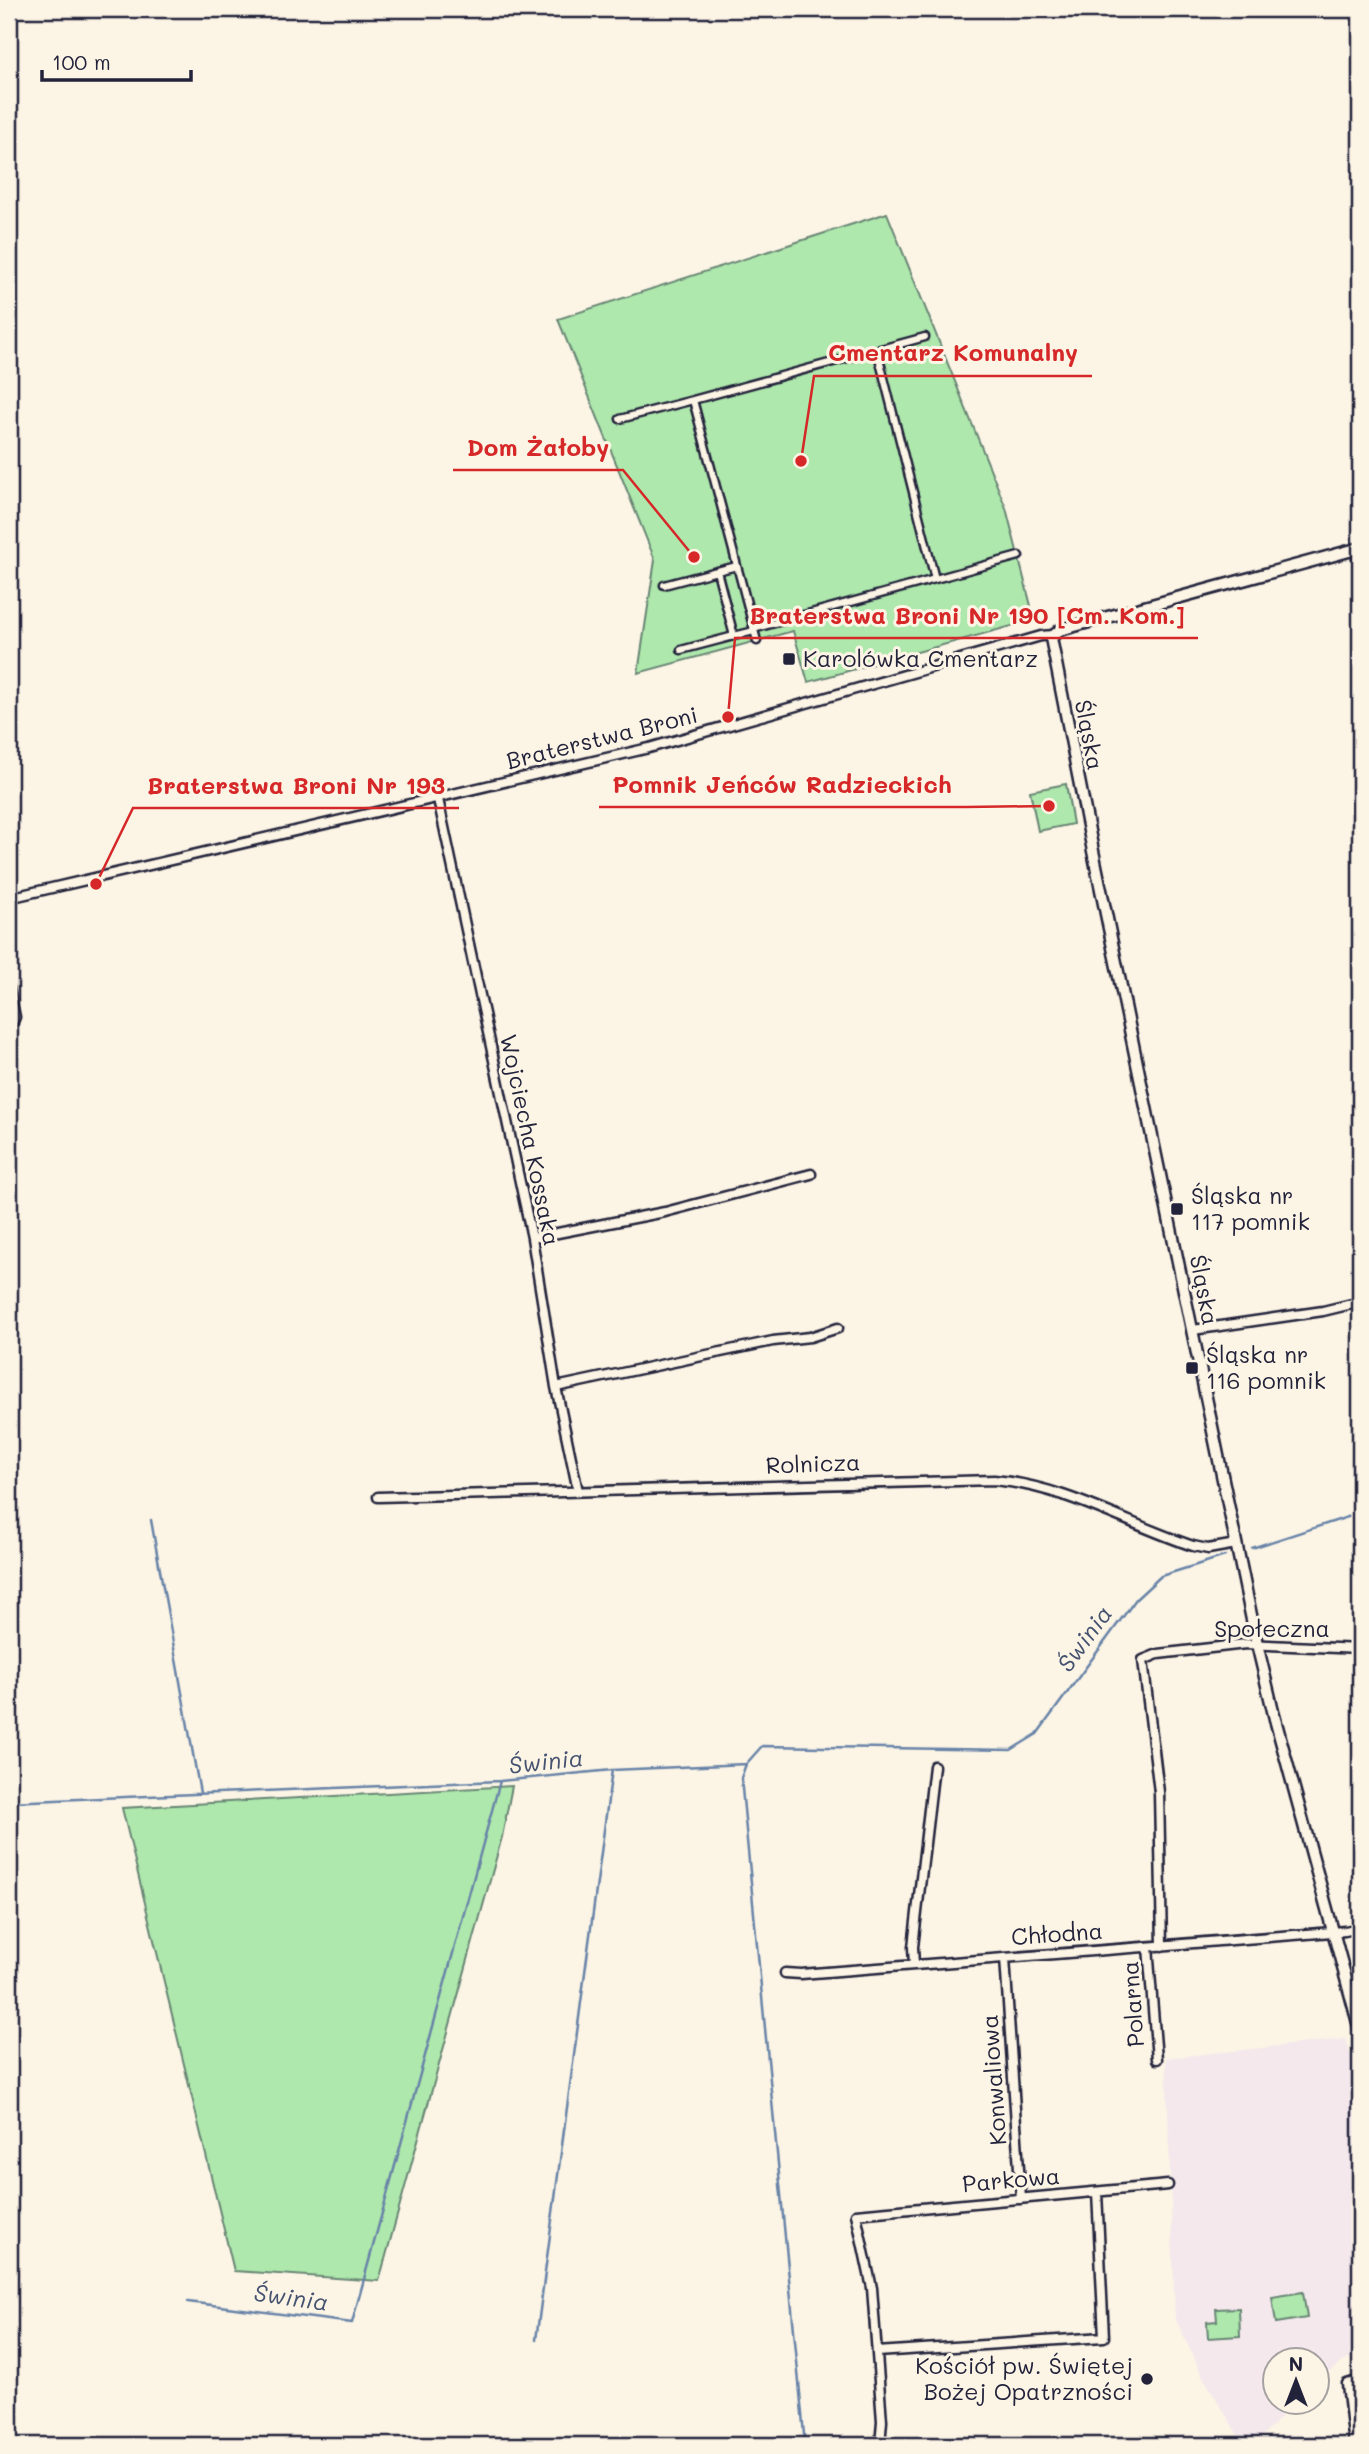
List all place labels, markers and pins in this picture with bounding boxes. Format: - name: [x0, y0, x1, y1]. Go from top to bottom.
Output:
- callout: Cmentarz Komunalny: [814, 331, 1092, 376]
- callout: Dom Żałoby: [453, 425, 623, 470]
- callout: Braterstwa Broni Nr 190 [Cm. Kom.]: [735, 593, 1198, 638]
- place label: Karolówka Cmentarz: [803, 643, 1038, 673]
- marker: Karolówka Cmentarz: [781, 651, 797, 667]
- callout: Pomnik Jeńców Radzieckich: [599, 762, 966, 807]
- callout: Braterstwa Broni Nr 193: [133, 763, 459, 808]
- place label: Śląska nr 117 pomnik: [1191, 1180, 1310, 1236]
- marker: Śląska nr 117 pomnik: [1169, 1201, 1185, 1217]
- place label: Śląska nr 116 pomnik: [1206, 1339, 1326, 1395]
- marker: Śląska nr 116 pomnik: [1184, 1360, 1200, 1376]
- place label: Kościół pw. Świętej Bożej Opatrzności: [915, 2350, 1133, 2406]
- marker: Kościół pw. Świętej Bożej Opatrzności: [1139, 2371, 1155, 2387]

